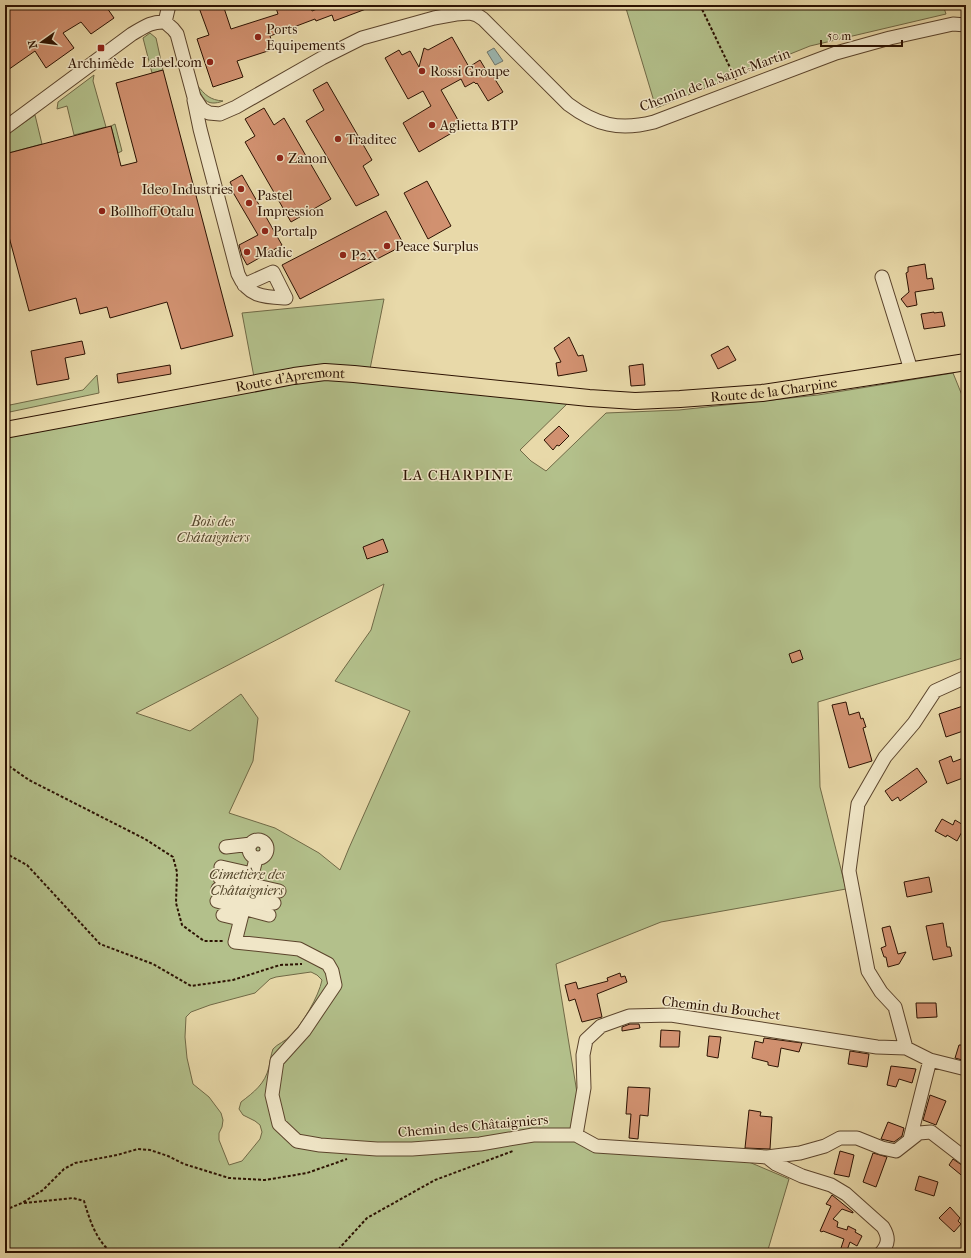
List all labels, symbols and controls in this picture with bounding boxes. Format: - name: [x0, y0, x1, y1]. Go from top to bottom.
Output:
- place label: Ports Equipements: [266, 21, 345, 54]
- north arrow: [22, 22, 62, 62]
- scale bar: [821, 22, 902, 48]
- text: 50 m: [827, 29, 851, 43]
- marker: Ports Equipements: [253, 32, 263, 42]
- text: N: [25, 38, 40, 50]
- marker: Archimède: [96, 43, 106, 53]
- street label: Chemin de la Saint-Martin: [637, 45, 793, 115]
- place label: Label.com: [141, 54, 202, 71]
- place label: Archimède: [67, 55, 134, 72]
- marker: Label.com: [205, 57, 215, 67]
- place label: Rossi Groupe: [430, 63, 510, 80]
- marker: Rossi Groupe: [417, 66, 427, 76]
- place label: Aglietta BTP: [439, 117, 518, 134]
- marker: Aglietta BTP: [427, 120, 437, 130]
- place label: Traditec: [346, 131, 397, 148]
- marker: Traditec: [333, 134, 343, 144]
- place label: Zanon: [288, 150, 327, 167]
- marker: Zanon: [275, 153, 285, 163]
- place label: Ideo Industries: [142, 181, 233, 198]
- marker: Ideo Industries: [236, 184, 246, 194]
- place label: Pastel Impression: [257, 187, 324, 220]
- marker: Pastel Impression: [244, 198, 254, 208]
- place label: Bollhoff Otalu: [110, 203, 194, 220]
- marker: Bollhoff Otalu: [97, 206, 107, 216]
- place label: Portalp: [273, 223, 318, 240]
- marker: Portalp: [260, 226, 270, 236]
- place label: Peace Surplus: [395, 238, 478, 255]
- marker: Peace Surplus: [382, 241, 392, 251]
- place label: Madic: [255, 244, 292, 261]
- marker: Madic: [242, 247, 252, 257]
- place label: P2X: [351, 247, 378, 264]
- marker: P2X: [338, 250, 348, 260]
- street label: Route d'Apremont: [234, 364, 346, 395]
- street label: Route de la Charpine: [710, 373, 838, 405]
- district label: LA CHARPINE: [402, 466, 514, 484]
- park label: Bois des Châtaigniers: [176, 513, 250, 546]
- park label: Cimetière des Châtaigniers: [209, 866, 286, 899]
- street label: Chemin du Bouchet: [661, 992, 781, 1024]
- street label: Chemin des Châtaigniers: [397, 1111, 549, 1141]

